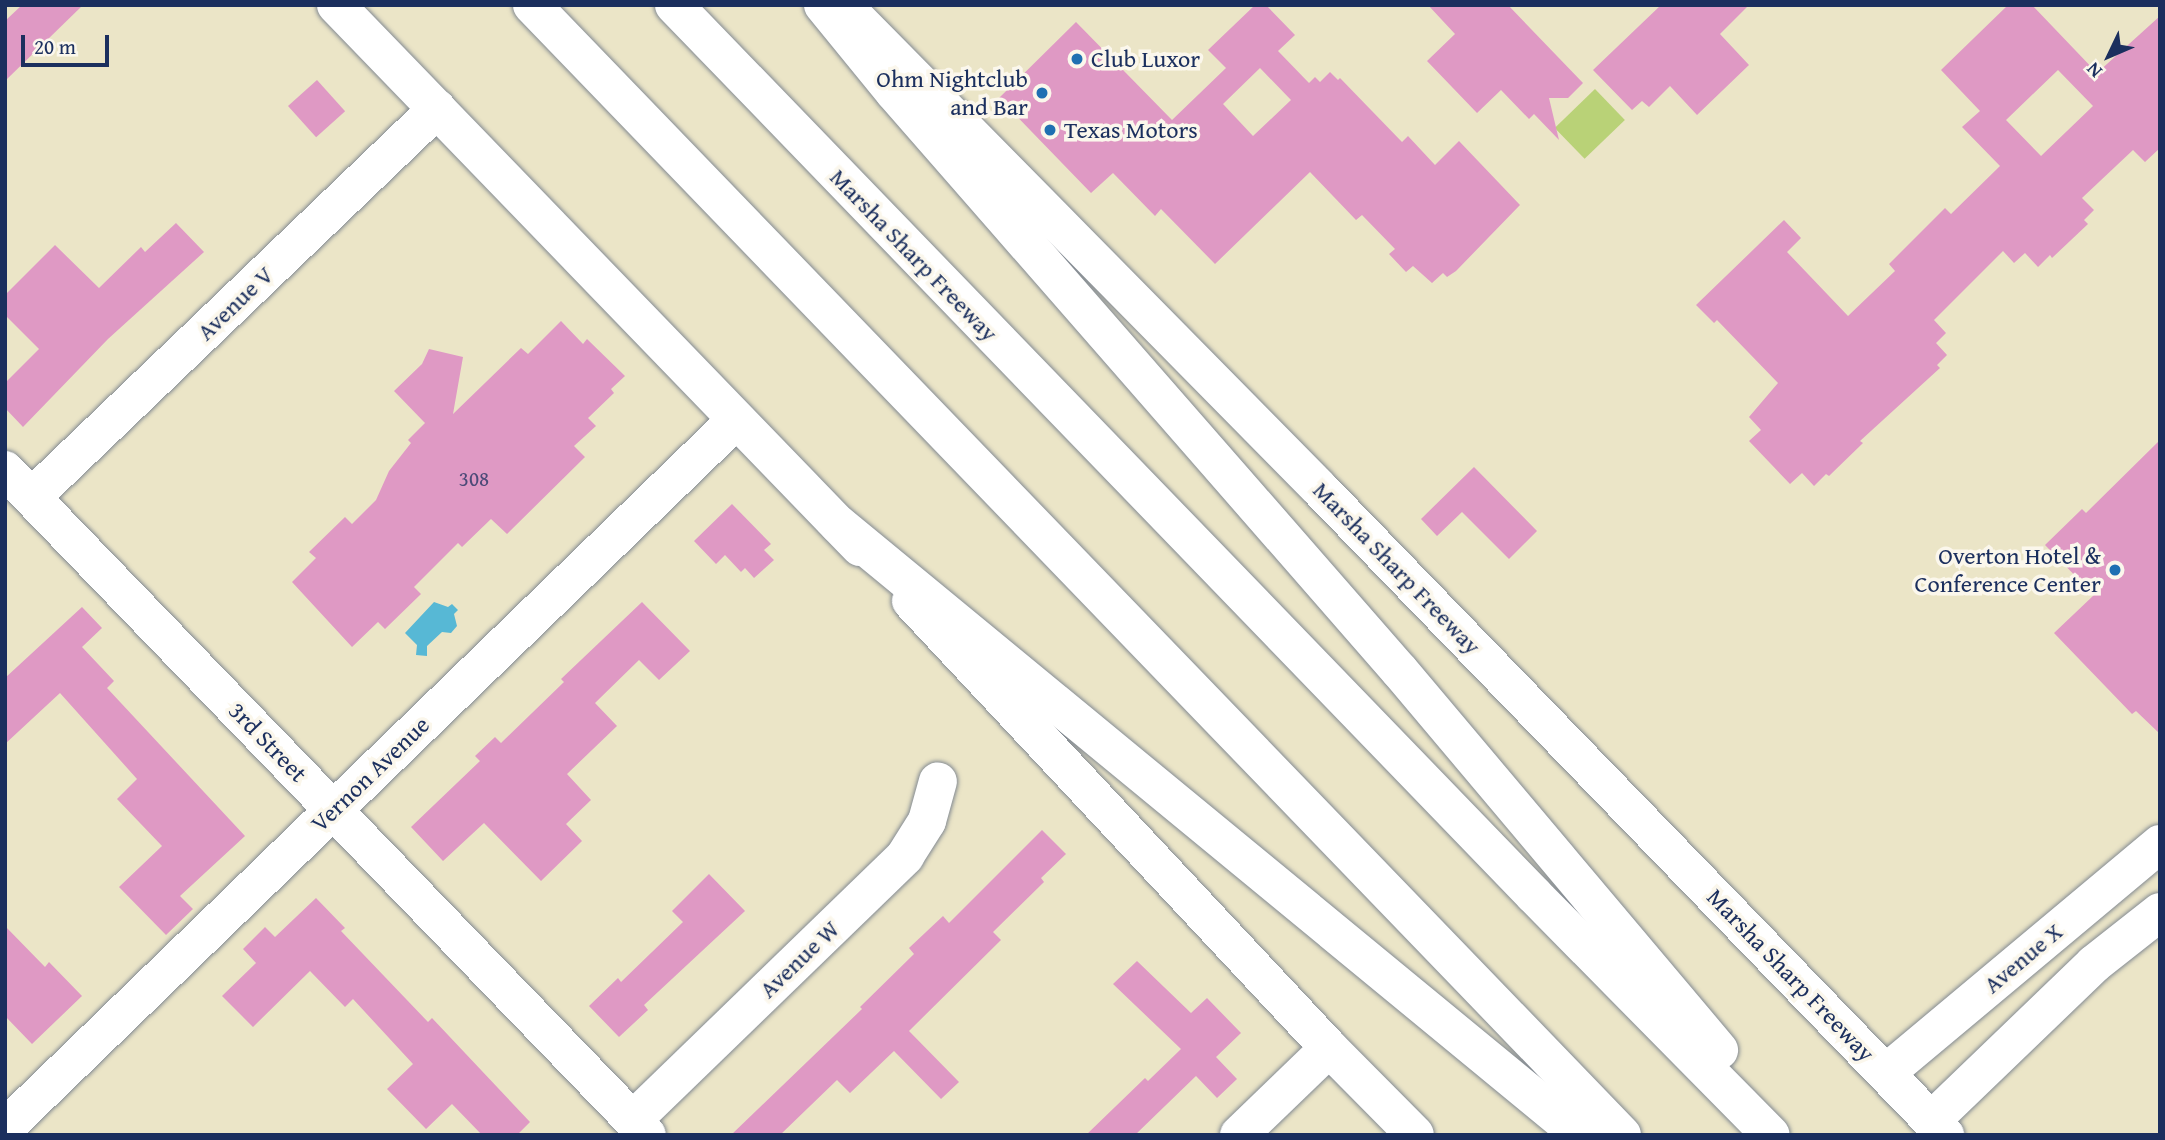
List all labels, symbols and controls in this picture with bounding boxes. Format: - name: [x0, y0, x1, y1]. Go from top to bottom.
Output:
- scale bar: [24, 21, 112, 65]
- north arrow: [2074, 21, 2144, 91]
- text: 20 m: [34, 31, 76, 62]
- place label: Club Luxor: [1091, 45, 1200, 73]
- marker: Club Luxor: [1069, 51, 1085, 67]
- text: N: [2079, 56, 2108, 85]
- place label: Ohm Nightclub and Bar: [876, 65, 1028, 121]
- marker: Ohm Nightclub and Bar: [1034, 85, 1050, 101]
- place label: Texas Motors: [1064, 116, 1198, 144]
- marker: Texas Motors: [1042, 122, 1058, 138]
- street label: Marsha Sharp Freeway: [824, 163, 1004, 347]
- street label: Avenue V: [191, 260, 279, 346]
- house number: 308: [459, 466, 489, 492]
- street label: Marsha Sharp Freeway: [1307, 476, 1487, 660]
- place label: Overton Hotel & Conference Center: [1914, 542, 2101, 598]
- marker: Overton Hotel & Conference Center: [2107, 562, 2123, 578]
- street label: 3rd Street: [223, 696, 313, 788]
- street label: Vernon Avenue: [305, 710, 435, 838]
- street label: Marsha Sharp Freeway: [1701, 883, 1881, 1067]
- street label: Avenue W: [753, 914, 845, 1004]
- street label: Avenue X: [1978, 917, 2068, 999]

